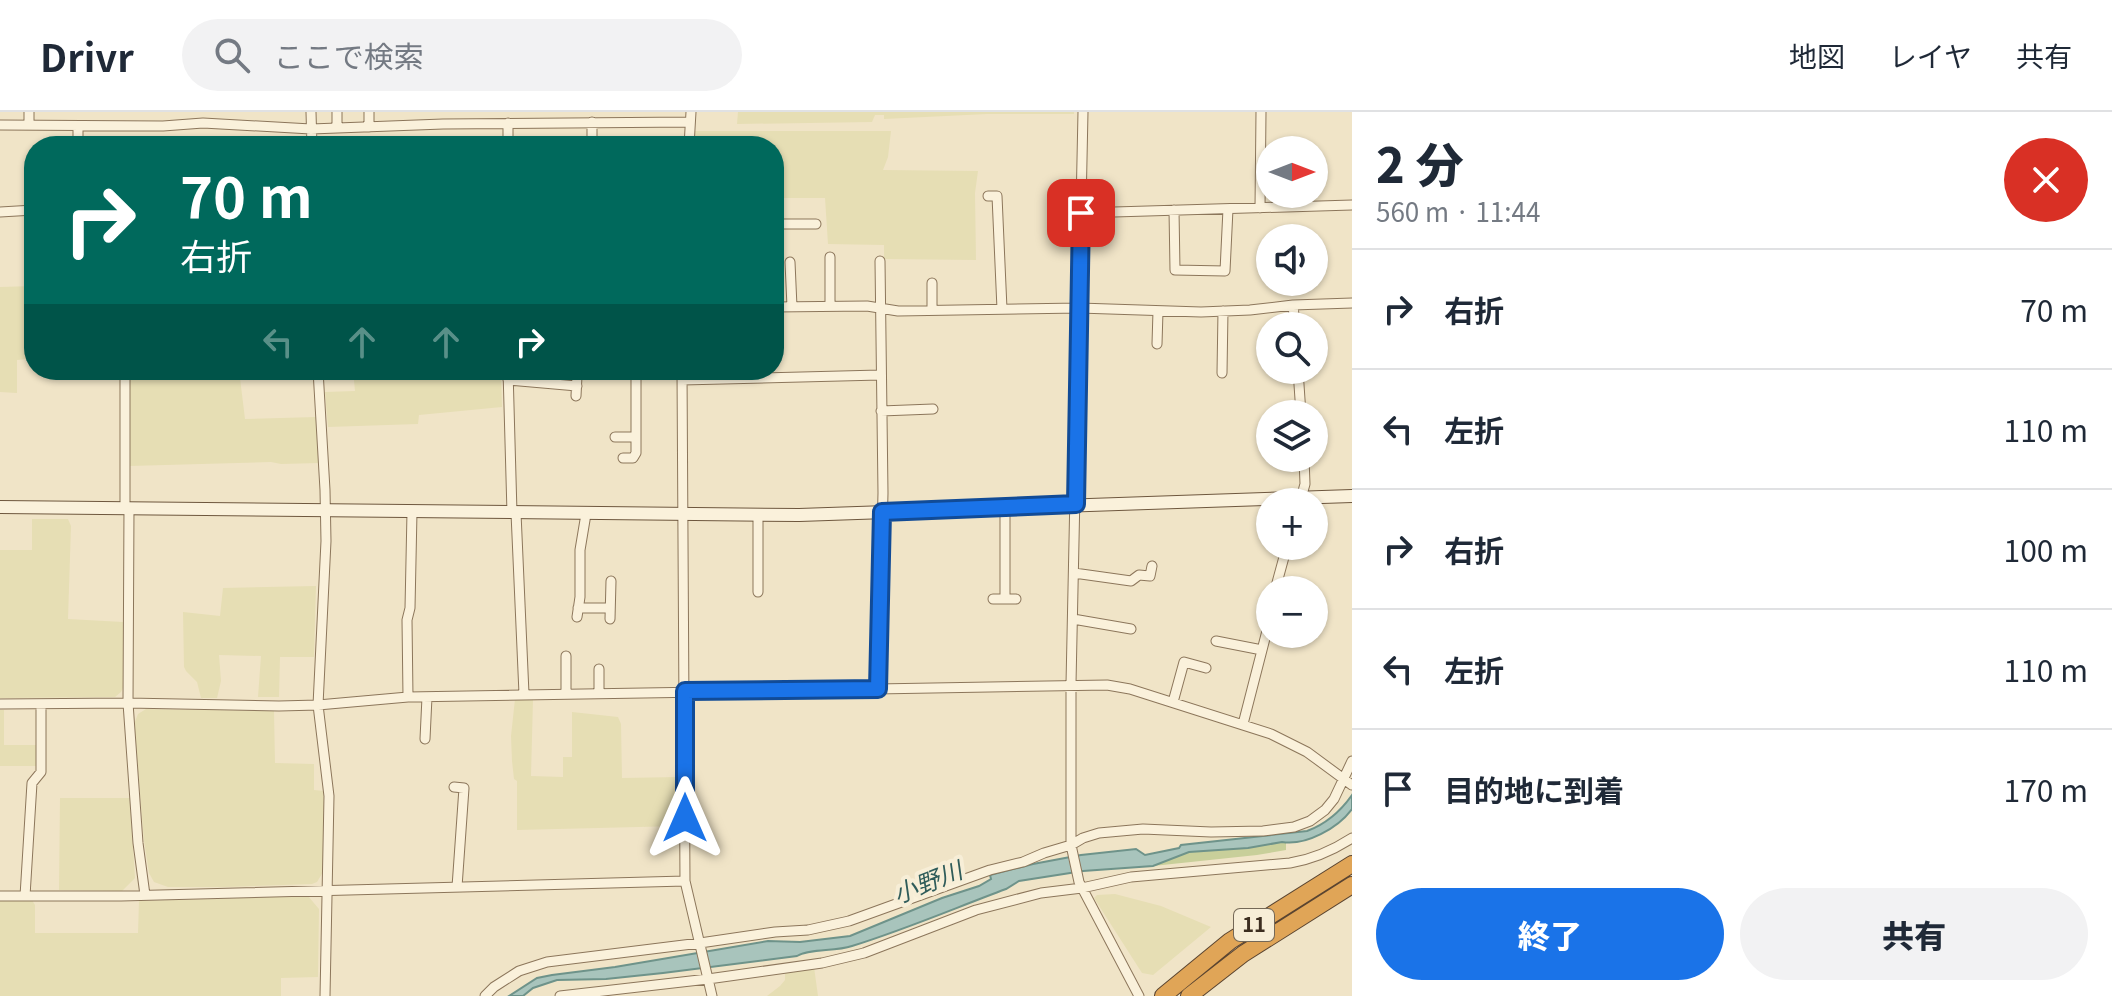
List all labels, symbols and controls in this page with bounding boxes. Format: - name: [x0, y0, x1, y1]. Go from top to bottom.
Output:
- search box: [182, 19, 742, 91]
- text: Drivr: [40, 28, 134, 83]
- icon: search: [210, 33, 254, 77]
- text: ここで検索: [274, 33, 424, 77]
- text: 地図: [1789, 35, 1845, 75]
- text: レイヤ: [1889, 35, 1972, 75]
- text: 共有: [2016, 35, 2072, 75]
- text: 2 分: [1376, 127, 1464, 197]
- north arrow: [1256, 136, 1328, 208]
- map controls: [1256, 136, 1328, 648]
- button: close: [2004, 138, 2088, 222]
- text: 70 m: [180, 153, 313, 234]
- icon: right: [48, 168, 152, 272]
- pin: [1047, 179, 1115, 247]
- icon: arrive: [1059, 191, 1103, 235]
- text: 560 m · 11:44: [1376, 192, 1540, 229]
- button: sound: [1256, 224, 1328, 296]
- text: 右折: [180, 228, 252, 280]
- icon: right: [1376, 287, 1420, 331]
- text: 右折: [1444, 287, 1504, 331]
- text: 70 m: [2020, 287, 2088, 331]
- button: search: [1256, 312, 1328, 384]
- icon: left: [256, 320, 300, 364]
- icon: ahead: [340, 320, 384, 364]
- icon: ahead: [424, 320, 468, 364]
- icon: right: [508, 320, 552, 364]
- button: layers: [1256, 400, 1328, 472]
- icon: left: [1376, 407, 1420, 451]
- text: 左折: [1444, 407, 1504, 451]
- text: 110 m: [2004, 407, 2088, 451]
- button: +: [1256, 488, 1328, 560]
- icon: right: [1376, 527, 1420, 571]
- text: 右折: [1444, 527, 1504, 571]
- text: 100 m: [2004, 527, 2088, 571]
- button: −: [1256, 576, 1328, 648]
- icon: left: [1376, 647, 1420, 691]
- text: 左折: [1444, 647, 1504, 691]
- text: 110 m: [2004, 647, 2088, 691]
- icon: arrive: [1376, 767, 1420, 811]
- text: 目的地に到着: [1444, 767, 1624, 811]
- text: 170 m: [2004, 767, 2088, 811]
- position arrow: [643, 776, 727, 860]
- water label: 小野川: [887, 850, 970, 910]
- button: 終了: [1376, 888, 1724, 980]
- button: 共有: [1740, 888, 2088, 980]
- road number: 11: [1234, 909, 1274, 941]

